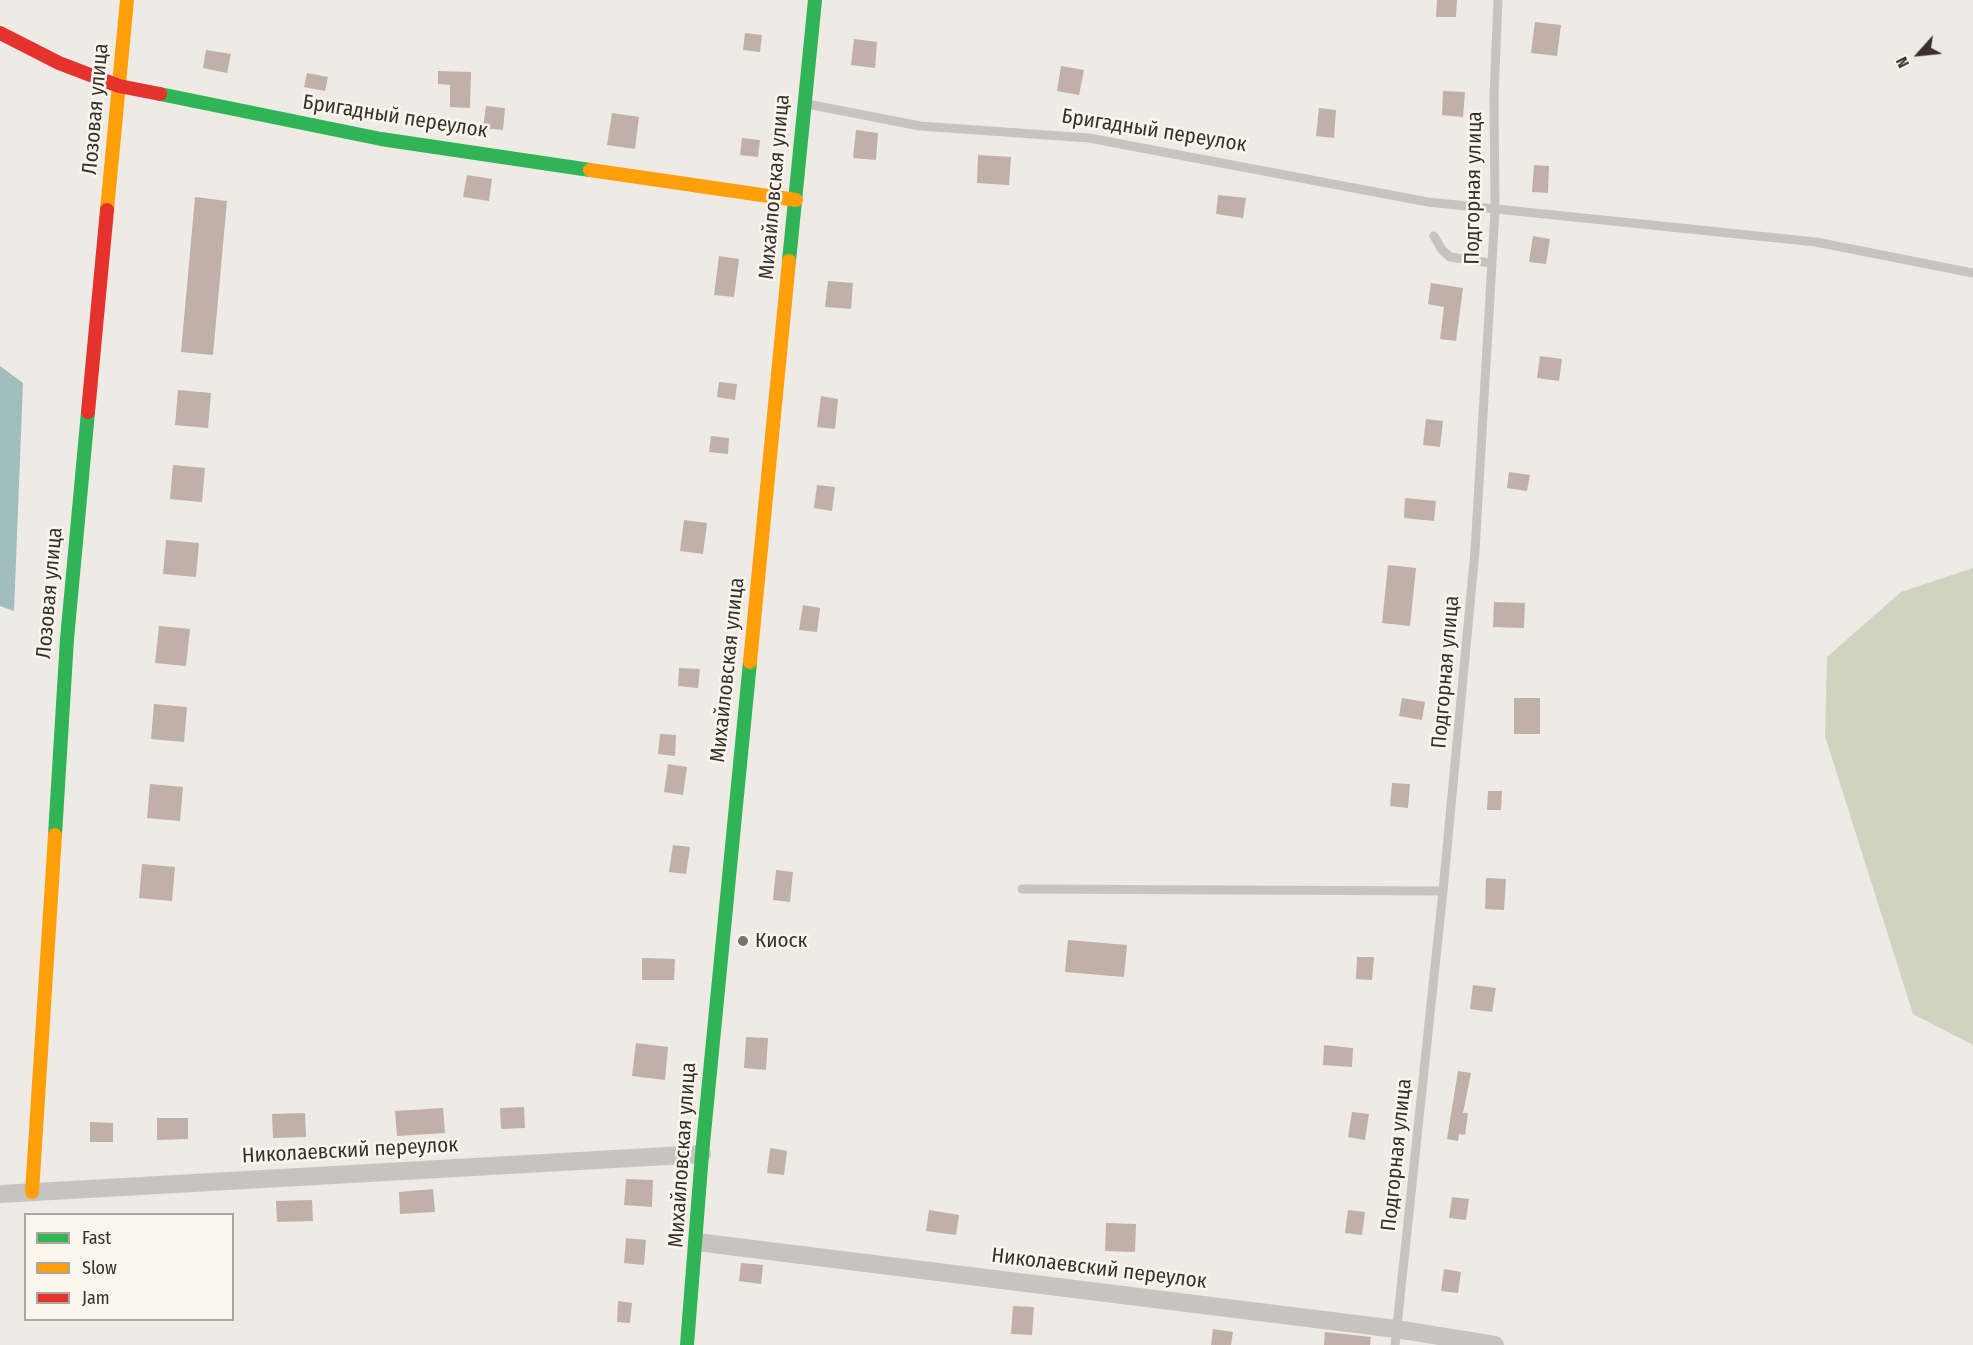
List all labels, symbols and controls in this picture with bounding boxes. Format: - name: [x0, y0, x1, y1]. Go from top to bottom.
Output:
- north arrow: [1889, 24, 1949, 84]
- street label: Лозовая улица: [78, 42, 114, 176]
- text: N: [1892, 54, 1913, 71]
- street label: Бригадный переулок: [301, 90, 489, 144]
- street label: Михайловская улица: [754, 93, 796, 281]
- street label: Бригадный переулок: [1060, 104, 1248, 158]
- street label: Подгорная улица: [1460, 111, 1488, 265]
- street label: Лозовая улица: [32, 526, 68, 660]
- street label: Михайловская улица: [706, 576, 750, 764]
- street label: Подгорная улица: [1427, 595, 1465, 749]
- place label: Киоск: [755, 928, 807, 954]
- marker: Киоск: [736, 934, 750, 948]
- street label: Михайловская улица: [664, 1061, 702, 1249]
- street label: Подгорная улица: [1376, 1077, 1418, 1233]
- street label: Николаевский переулок: [241, 1133, 459, 1169]
- legend: [24, 1213, 234, 1321]
- text: Fast: [82, 1227, 111, 1249]
- street label: Николаевский переулок: [990, 1243, 1208, 1295]
- text: Slow: [82, 1257, 117, 1279]
- text: Jam: [82, 1287, 110, 1309]

